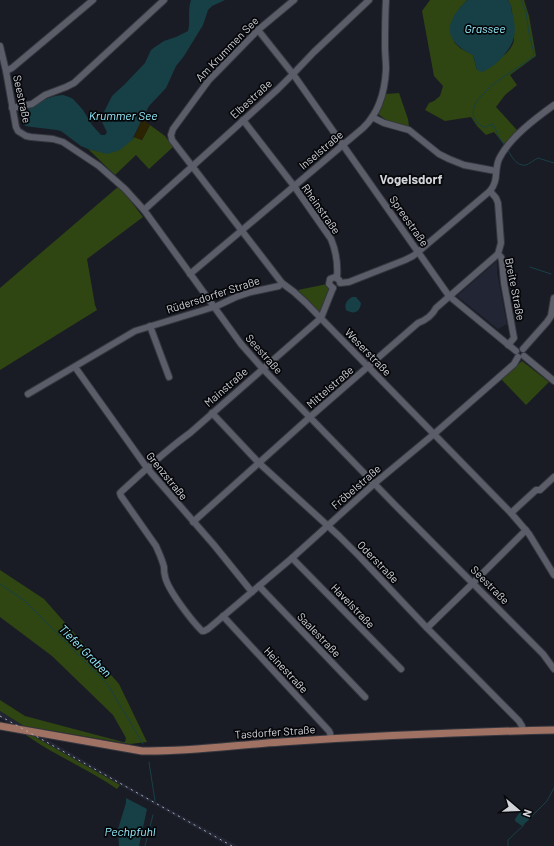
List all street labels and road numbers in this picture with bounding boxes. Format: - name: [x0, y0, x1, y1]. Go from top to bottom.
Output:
- street label: Am Krummen See: [192, 14, 261, 84]
- street label: Seestraße: [11, 74, 34, 124]
- street label: Elbestraße: [227, 76, 274, 121]
- street label: Inselstraße: [296, 127, 345, 172]
- street label: Rheinstraße: [299, 181, 343, 236]
- street label: Spreestraße: [387, 193, 432, 249]
- street label: Breite Straße: [503, 257, 528, 321]
- street label: Rüdersdorfer Straße: [165, 273, 261, 316]
- street label: Weserstraße: [343, 325, 394, 378]
- street label: Seestraße: [243, 331, 286, 376]
- street label: Mittelstraße: [304, 363, 356, 410]
- street label: Mainstraße: [201, 364, 250, 409]
- street label: Grenzstraße: [144, 449, 191, 503]
- street label: Fröbelstraße: [328, 462, 383, 512]
- street label: Oderstraße: [355, 538, 402, 586]
- street label: Seestraße: [468, 563, 512, 607]
- street label: Havelstraße: [329, 581, 378, 631]
- street label: Saalestraße: [295, 610, 344, 660]
- street label: Heinestraße: [262, 644, 311, 696]
- street label: Tasdorfer Straße: [234, 722, 316, 741]

